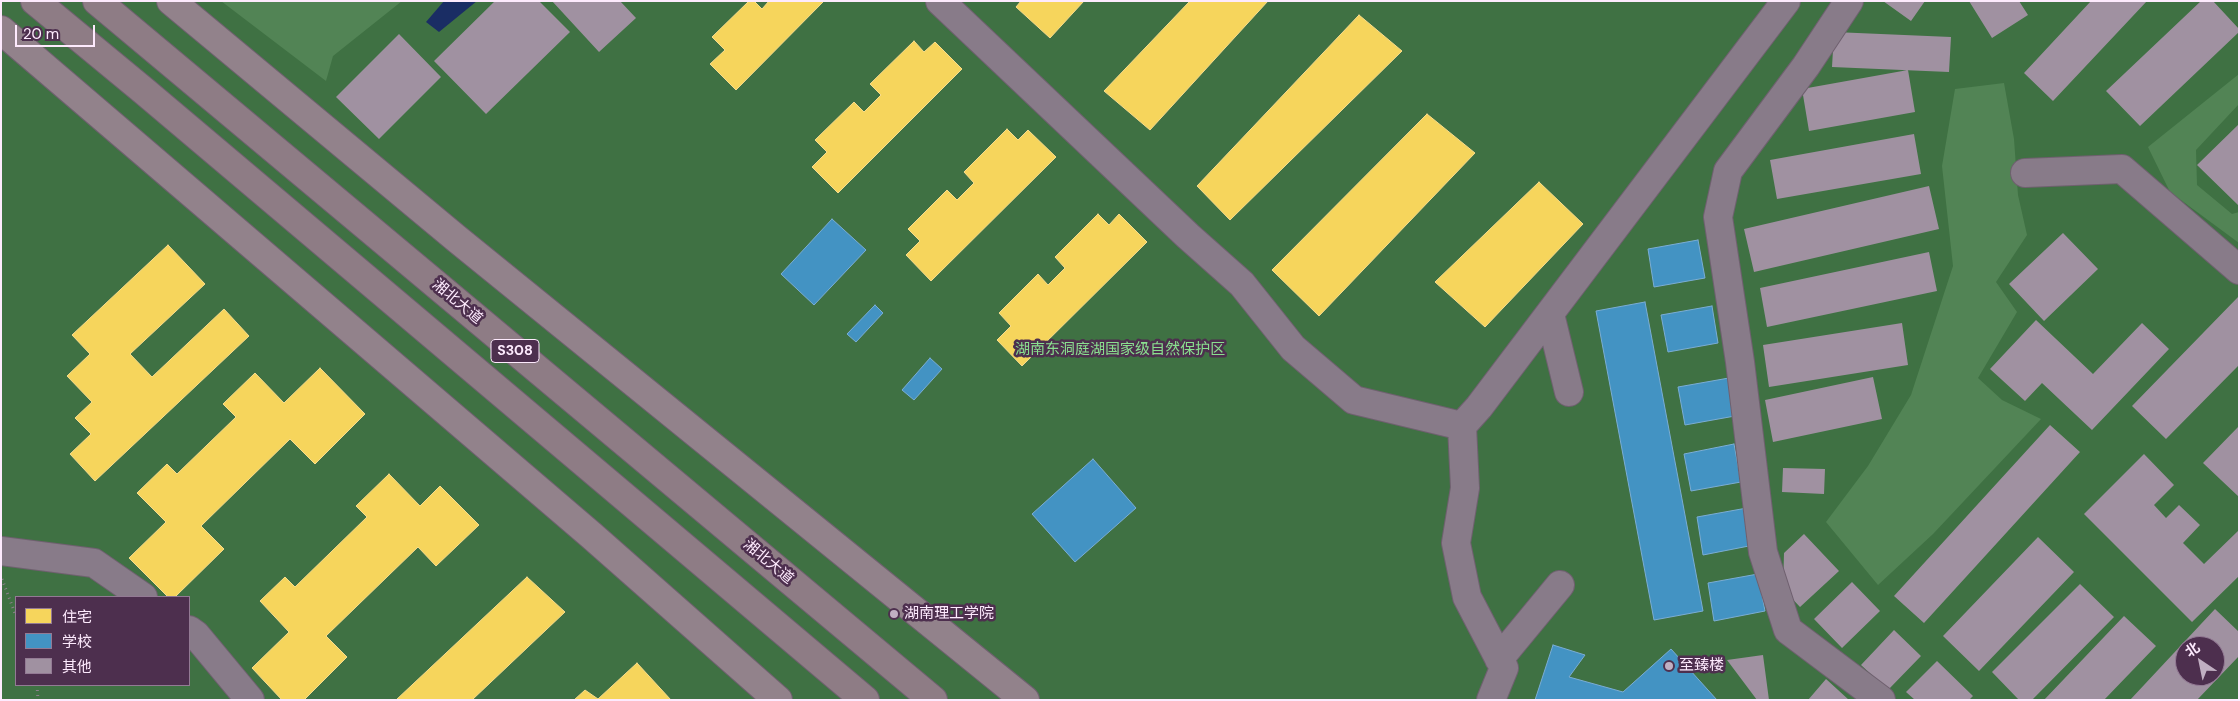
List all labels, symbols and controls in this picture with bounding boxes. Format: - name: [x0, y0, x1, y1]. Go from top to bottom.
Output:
- scale bar: [18, 15, 98, 47]
- text: 20 m: [23, 24, 59, 44]
- street label: 湘北大道: [428, 276, 486, 328]
- road number: S308: [491, 340, 539, 362]
- park label: 湖南东洞庭湖国家级自然保护区: [1015, 341, 1225, 359]
- street label: 湘北大道: [739, 536, 797, 588]
- legend: [15, 596, 190, 686]
- place label: 湖南理工学院: [904, 605, 994, 623]
- text: 住宅: [62, 607, 92, 627]
- marker: 湖南理工学院: [888, 608, 900, 620]
- text: 学校: [62, 632, 92, 652]
- north arrow: [2175, 636, 2225, 686]
- text: 北: [2181, 638, 2203, 661]
- text: 其他: [62, 657, 92, 677]
- place label: 至臻楼: [1679, 657, 1724, 675]
- marker: 至臻楼: [1663, 660, 1675, 672]

